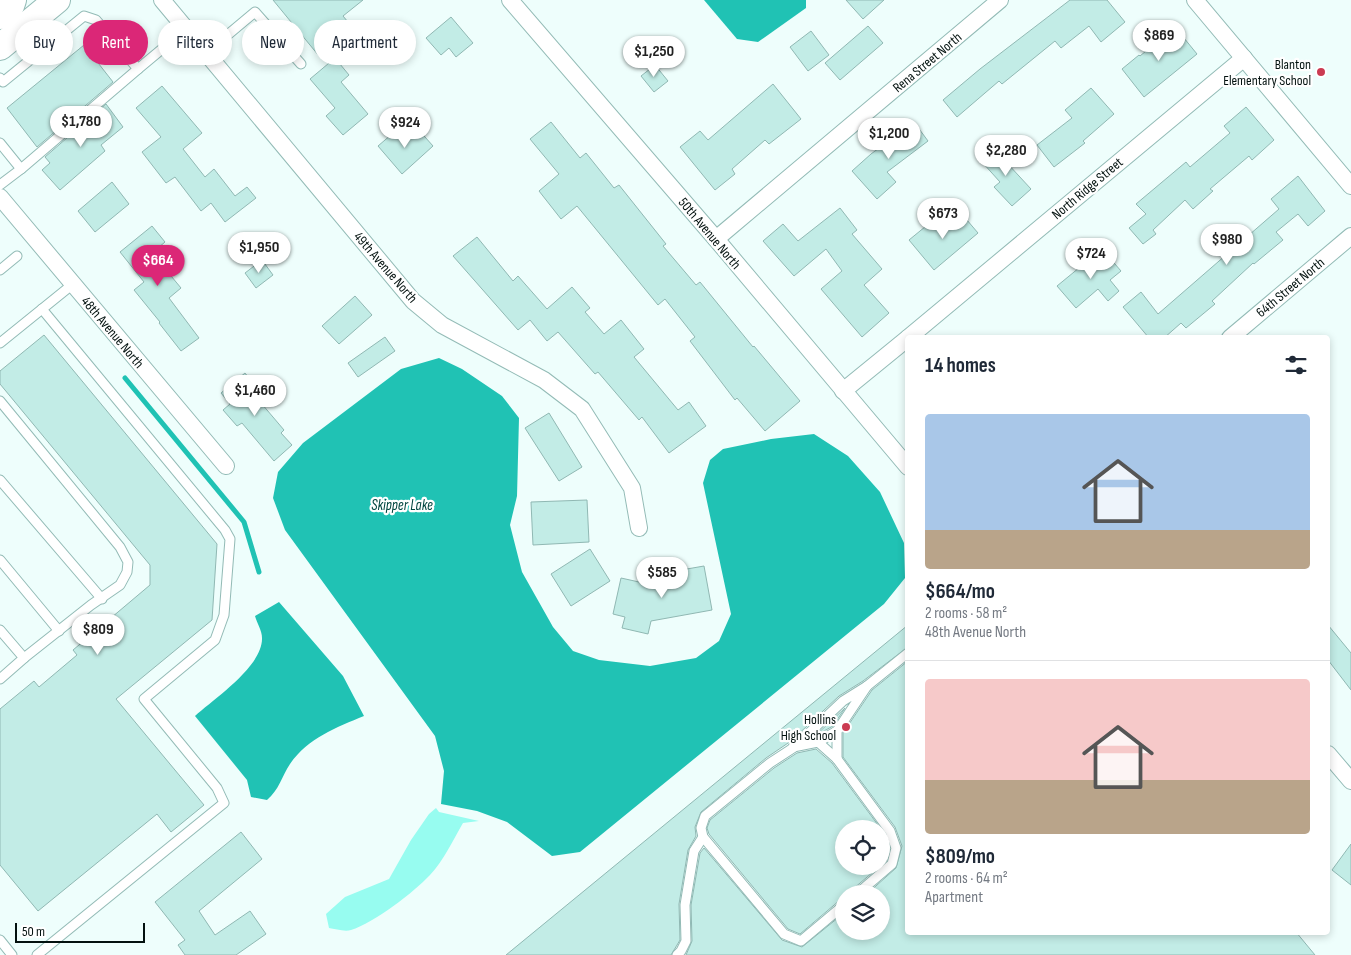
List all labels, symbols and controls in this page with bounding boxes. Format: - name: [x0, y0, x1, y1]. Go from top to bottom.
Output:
- chip: Buy: [15, 20, 73, 65]
- chip: Rent: [83, 20, 148, 65]
- chip: Filters: [158, 20, 232, 65]
- chip: New: [242, 20, 304, 65]
- chip: Apartment: [314, 20, 416, 65]
- pin: $869: [1129, 20, 1189, 62]
- text: $869: [1144, 26, 1174, 45]
- street label: Rena Street North: [889, 29, 965, 96]
- pin: $1,250: [613, 36, 695, 78]
- text: $1,250: [634, 42, 674, 61]
- place label: Blanton Elementary School: [1223, 56, 1311, 89]
- marker: Blanton Elementary School: [1315, 66, 1327, 78]
- pin: $1,780: [40, 106, 122, 148]
- pin: $924: [375, 106, 435, 149]
- text: $1,780: [61, 112, 101, 131]
- text: $924: [390, 113, 420, 132]
- pin: $1,200: [848, 118, 930, 160]
- text: $1,200: [869, 124, 909, 143]
- pin: $2,280: [965, 134, 1047, 177]
- text: $2,280: [985, 141, 1027, 160]
- street label: North Ridge Street: [1048, 154, 1126, 223]
- street label: 50th Avenue North: [675, 194, 744, 273]
- pin: $673: [913, 198, 973, 240]
- text: $673: [928, 204, 958, 223]
- pin: $980: [1197, 224, 1257, 266]
- street label: 49th Avenue North: [350, 228, 421, 306]
- text: $980: [1212, 230, 1242, 249]
- pin: $1,950: [218, 232, 300, 274]
- text: $1,950: [239, 238, 279, 257]
- pin: $724: [1061, 238, 1121, 280]
- pin: $664: [128, 244, 188, 287]
- text: $724: [1076, 244, 1106, 263]
- text: $664: [143, 251, 173, 270]
- street label: 64th Street North: [1253, 254, 1328, 321]
- street label: 48th Avenue North: [78, 293, 148, 372]
- icon: filters: [1282, 351, 1310, 379]
- text: 14 homes: [925, 353, 996, 378]
- pin: $1,460: [214, 374, 296, 417]
- text: $1,460: [234, 381, 276, 400]
- icon: home: [1073, 446, 1163, 536]
- water label: Skipper Lake: [371, 496, 433, 515]
- pin: $585: [632, 556, 692, 599]
- text: $585: [647, 563, 677, 582]
- text: $664/mo: [925, 579, 995, 604]
- text: 2 rooms · 58 m²: [925, 604, 1007, 623]
- pin: $809: [68, 614, 128, 656]
- text: $809: [83, 620, 113, 639]
- text: 48th Avenue North: [925, 623, 1026, 642]
- place label: Hollins High School: [781, 711, 836, 744]
- icon: home: [1073, 712, 1163, 802]
- marker: Hollins High School: [840, 721, 852, 733]
- map controls: [835, 820, 890, 940]
- button: locate: [835, 820, 890, 875]
- text: $809/mo: [925, 844, 995, 869]
- text: 2 rooms · 64 m²: [925, 869, 1008, 888]
- button: layers: [835, 885, 890, 940]
- text: Apartment: [925, 888, 983, 907]
- scale bar: [15, 920, 145, 943]
- text: 50 m: [22, 923, 45, 940]

